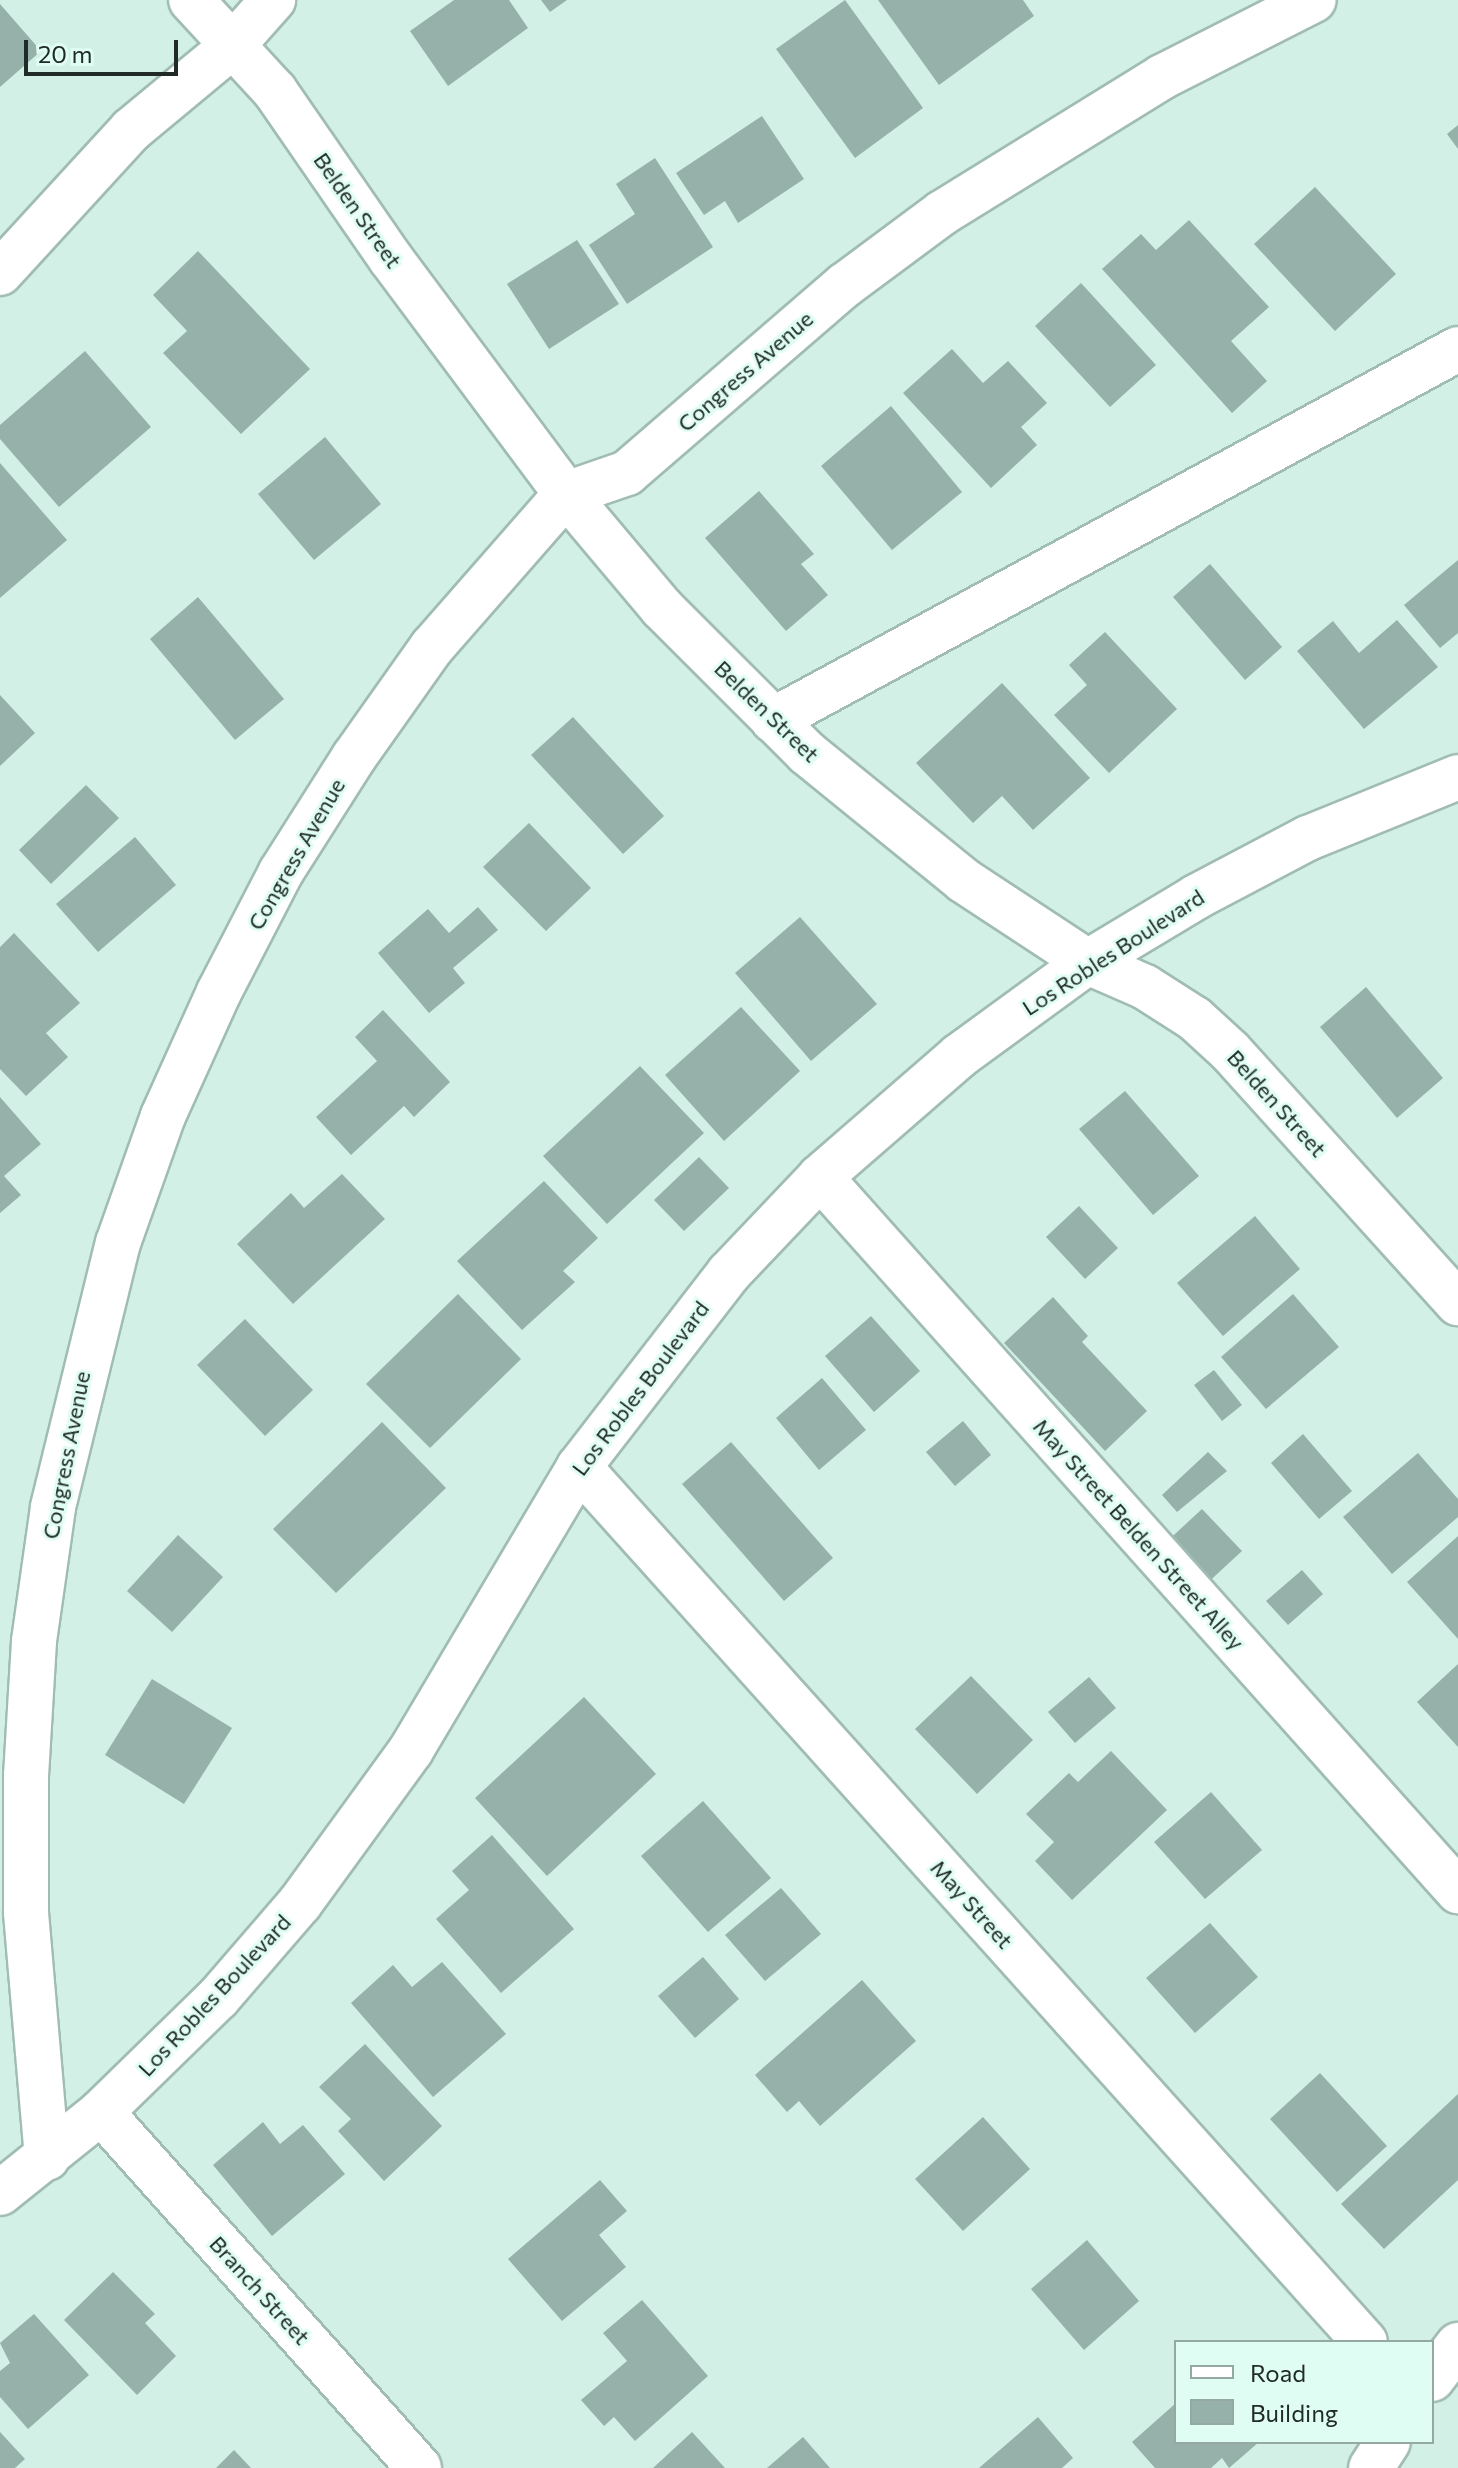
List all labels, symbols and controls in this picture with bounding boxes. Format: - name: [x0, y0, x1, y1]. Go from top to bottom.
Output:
- scale bar: [28, 24, 182, 74]
- text: 20 m: [38, 39, 92, 68]
- street label: Belden Street: [309, 147, 407, 273]
- street label: Congress Avenue: [672, 305, 818, 437]
- street label: Belden Street: [709, 655, 825, 767]
- street label: Congress Avenue: [242, 774, 350, 934]
- street label: Los Robles Boulevard: [1017, 883, 1209, 1021]
- street label: Belden Street: [1222, 1044, 1332, 1162]
- street label: Los Robles Boulevard: [566, 1296, 714, 1480]
- street label: Congress Avenue: [37, 1369, 95, 1541]
- street label: May Street Belden Street Alley: [1028, 1413, 1250, 1655]
- street label: May Street: [925, 1854, 1019, 1954]
- street label: Los Robles Boulevard: [132, 1909, 296, 2081]
- street label: Branch Street: [204, 2230, 316, 2350]
- legend: [1174, 2340, 1434, 2444]
- text: Road: [1250, 2358, 1306, 2387]
- text: Building: [1250, 2398, 1338, 2427]

